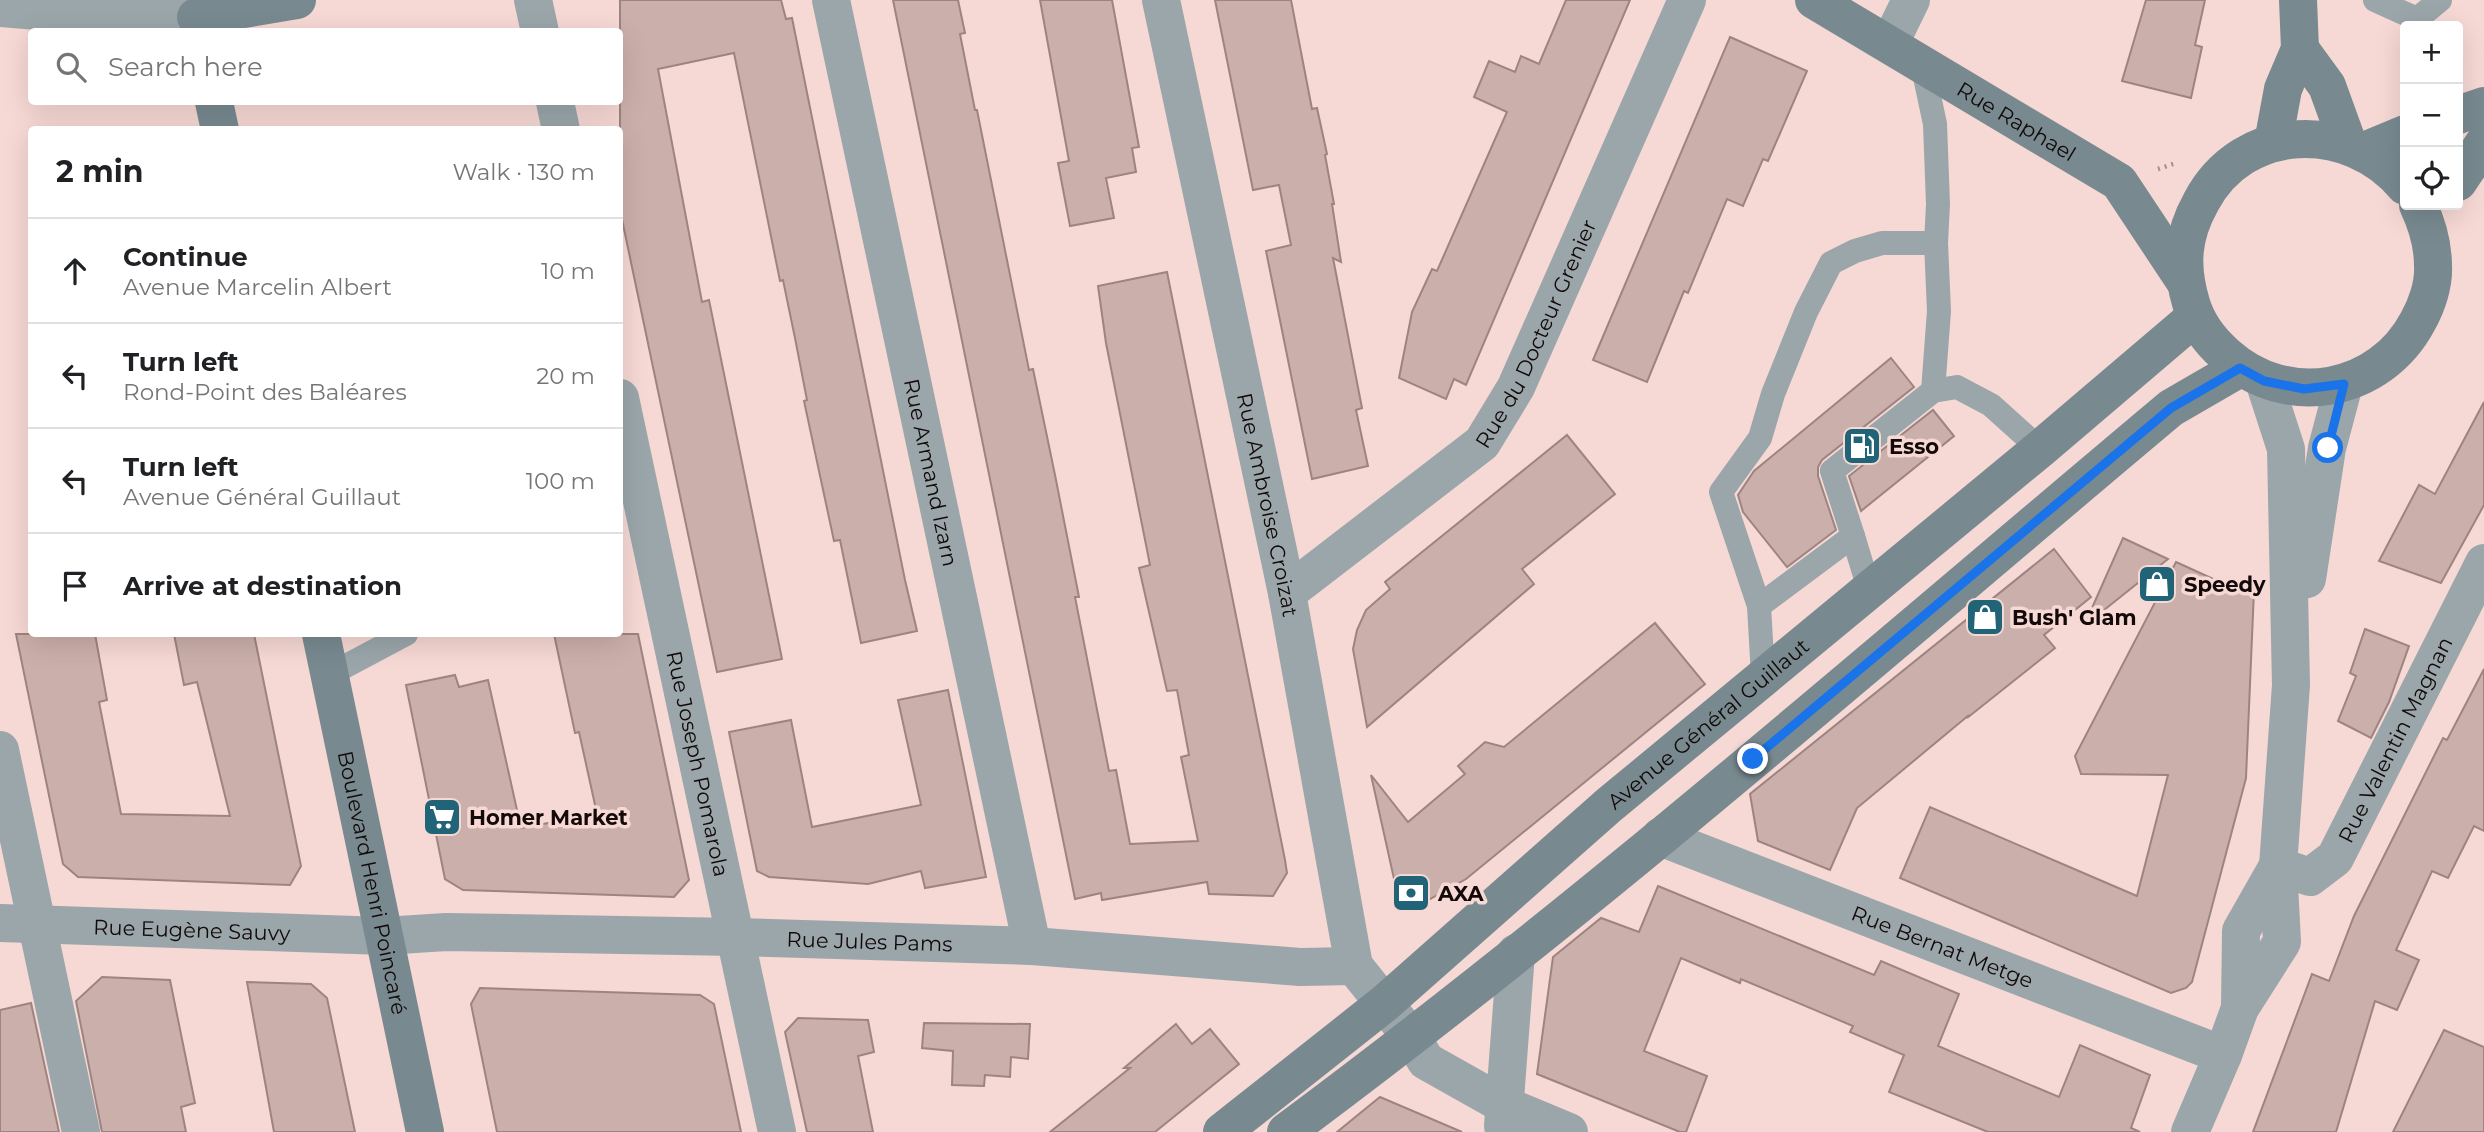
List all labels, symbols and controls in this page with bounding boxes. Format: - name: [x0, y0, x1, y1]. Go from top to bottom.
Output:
- map controls: [2400, 21, 2463, 210]
- button: +: [2400, 21, 2463, 84]
- search box: [28, 28, 623, 105]
- icon: search: [52, 48, 90, 86]
- text: Search here: [108, 51, 263, 83]
- street label: Rue Raphael: [1953, 76, 2081, 166]
- button: −: [2400, 84, 2463, 147]
- button: locate: [2400, 147, 2463, 210]
- text: 2 min: [56, 153, 143, 190]
- text: Walk · 130 m: [452, 158, 595, 186]
- street label: Rue du Docteur Grenier: [1470, 216, 1601, 452]
- text: Continue: [123, 241, 248, 273]
- icon: ahead: [56, 252, 94, 290]
- text: 10 m: [541, 257, 595, 285]
- text: Avenue Marcelin Albert: [123, 273, 392, 301]
- text: Turn left: [123, 346, 239, 378]
- icon: left: [56, 357, 94, 395]
- text: 20 m: [536, 362, 595, 390]
- street label: Rue Armand Izarn: [899, 376, 964, 569]
- text: Rond-Point des Baléares: [123, 378, 407, 406]
- street label: Rue Ambroise Croizat: [1232, 391, 1304, 619]
- fuel station icon: Esso: [1841, 425, 1883, 467]
- route start: [2312, 432, 2343, 463]
- place label: Esso: [1889, 434, 1939, 459]
- text: Turn left: [123, 451, 239, 483]
- icon: left: [56, 462, 94, 500]
- text: 100 m: [526, 467, 595, 495]
- text: Avenue Général Guillaut: [123, 483, 401, 511]
- shop icon: Speedy: [2136, 563, 2178, 605]
- icon: arrive: [56, 567, 94, 605]
- text: Arrive at destination: [123, 570, 402, 602]
- place label: Speedy: [2184, 572, 2266, 597]
- shop icon: Bush' Glam: [1964, 596, 2006, 638]
- place label: Bush' Glam: [2012, 605, 2136, 630]
- street label: Rue Valentin Magnan: [2332, 632, 2457, 847]
- street label: Avenue Général Guillaut: [1602, 633, 1814, 814]
- street label: Rue Joseph Pomarola: [662, 649, 735, 879]
- route end: [1737, 743, 1768, 774]
- street label: Boulevard Henri Poincaré: [333, 748, 413, 1017]
- supermarket icon: Homer Market: [421, 796, 463, 838]
- place label: Homer Market: [469, 805, 628, 830]
- bank icon: AXA: [1390, 872, 1432, 914]
- place label: AXA: [1437, 881, 1485, 906]
- street label: Rue Bernat Metge: [1848, 900, 2037, 993]
- street label: Rue Eugène Sauvy: [93, 914, 291, 945]
- street label: Rue Jules Pams: [786, 926, 953, 956]

